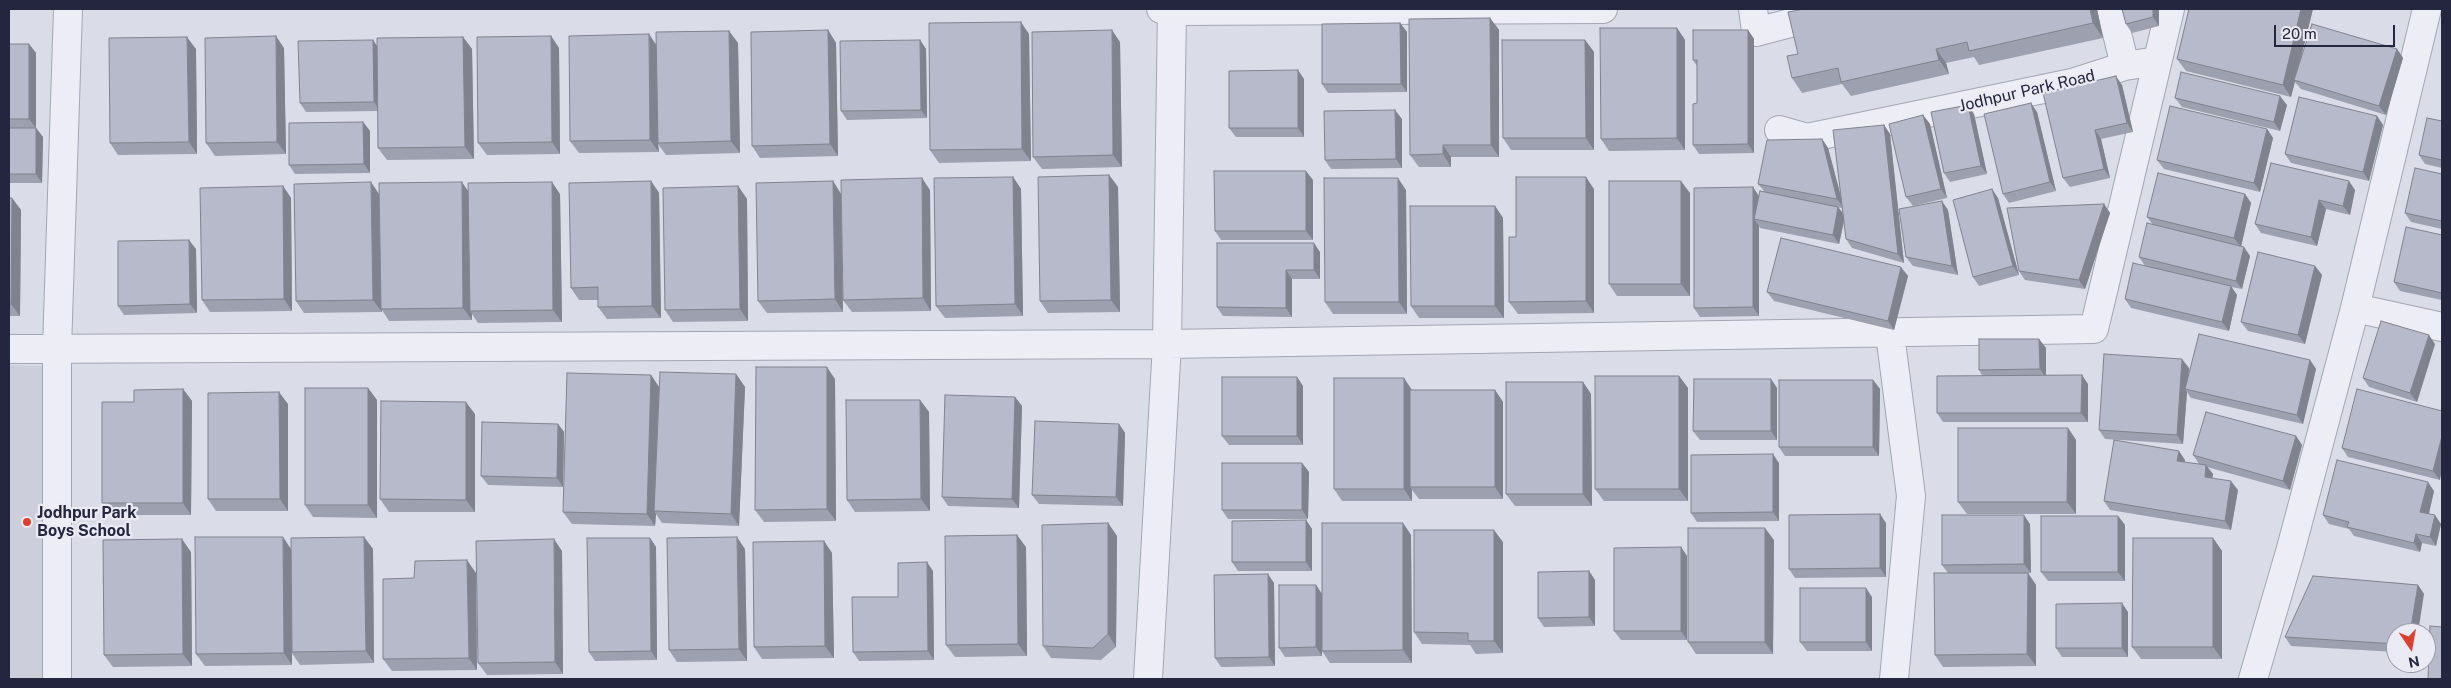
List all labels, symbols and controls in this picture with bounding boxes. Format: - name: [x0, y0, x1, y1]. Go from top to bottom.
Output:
- scale bar: [2276, 15, 2397, 47]
- text: 20 m: [2282, 25, 2317, 42]
- street label: Jodhpur Park Road: [1957, 66, 2097, 116]
- place label: Jodhpur Park Boys School: [37, 503, 136, 541]
- marker: Jodhpur Park Boys School: [21, 516, 33, 528]
- north arrow: [2386, 623, 2436, 673]
- text: N: [2407, 653, 2421, 671]

